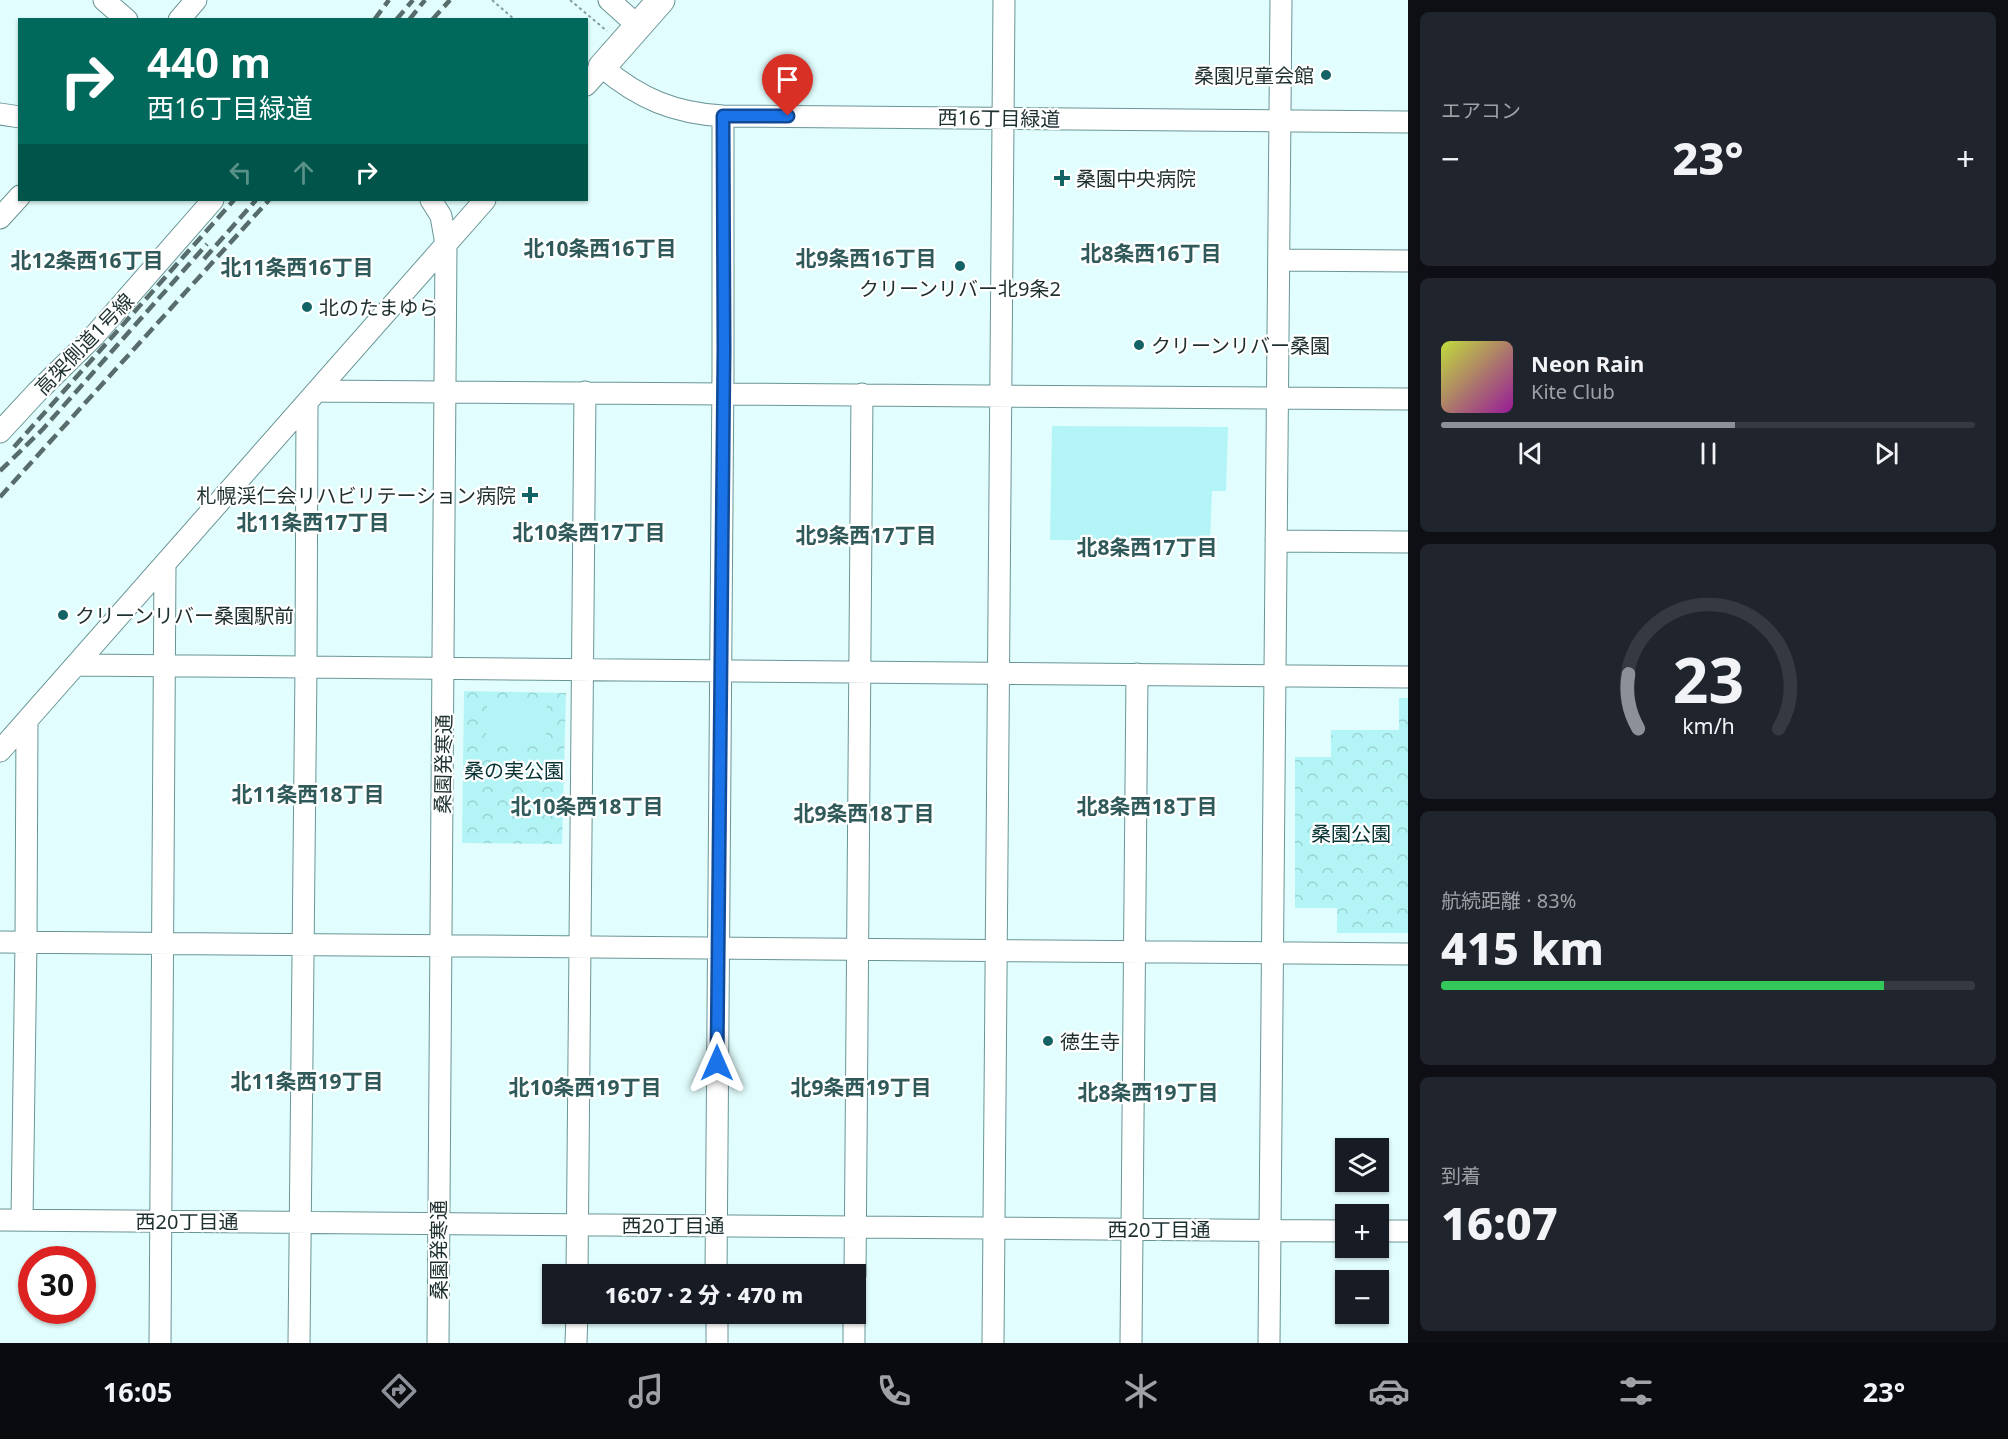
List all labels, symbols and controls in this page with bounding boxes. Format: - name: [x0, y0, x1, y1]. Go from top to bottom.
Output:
- text: 440 m: [147, 33, 271, 90]
- icon: right: [48, 42, 126, 120]
- pin: [762, 54, 813, 116]
- place label: 桑園児童会館: [1194, 62, 1314, 89]
- icon: arrive: [771, 63, 804, 96]
- marker: 桑園児童会館: [1319, 68, 1333, 82]
- text: 西16丁目緑道: [147, 89, 313, 126]
- text: エアコン: [1441, 97, 1521, 124]
- street label: 西16丁目緑道: [937, 103, 1061, 133]
- text: 23°: [1672, 127, 1744, 188]
- text: −: [1441, 136, 1460, 181]
- text: +: [1956, 136, 1975, 181]
- icon: left: [224, 156, 257, 189]
- icon: ahead: [287, 156, 320, 189]
- icon: right: [350, 156, 383, 189]
- place label: 桑園中央病院: [1076, 165, 1196, 192]
- marker: 桑園中央病院: [1053, 169, 1071, 187]
- district label: 北10条西16丁目: [523, 234, 677, 262]
- district label: 北8条西16丁目: [1080, 239, 1222, 267]
- district label: 北9条西16丁目: [795, 244, 937, 272]
- district label: 北12条西16丁目: [10, 246, 164, 274]
- district label: 北11条西16丁目: [220, 253, 374, 281]
- marker: クリーンリバー北9条2: [953, 259, 967, 273]
- place label: クリーンリバー北9条2: [859, 275, 1061, 302]
- street label: 高架側道1号線: [29, 287, 139, 401]
- place label: 北のたまゆら: [319, 294, 438, 321]
- marker: 北のたまゆら: [300, 300, 314, 314]
- place label: クリーンリバー桑園: [1151, 332, 1330, 359]
- marker: クリーンリバー桑園: [1132, 338, 1146, 352]
- text: Neon Rain: [1531, 348, 1644, 378]
- text: Kite Club: [1531, 378, 1615, 405]
- icon: previous: [1514, 437, 1547, 470]
- icon: pause: [1692, 437, 1725, 470]
- icon: next: [1870, 437, 1903, 470]
- place label: 札幌渓仁会リハビリテーション病院: [196, 482, 516, 509]
- marker: 札幌渓仁会リハビリテーション病院: [521, 486, 539, 504]
- district label: 北11条西17丁目: [236, 508, 390, 536]
- district label: 北10条西17丁目: [512, 518, 666, 546]
- district label: 北9条西17丁目: [795, 521, 937, 549]
- district label: 北8条西17丁目: [1076, 533, 1218, 561]
- place label: クリーンリバー桑園駅前: [75, 602, 294, 629]
- marker: クリーンリバー桑園駅前: [56, 608, 70, 622]
- text: 23: [1672, 636, 1744, 721]
- text: km/h: [1682, 711, 1734, 740]
- street label: 桑園発寒通: [429, 714, 457, 814]
- park label: 桑の実公園: [464, 757, 564, 784]
- district label: 北11条西18丁目: [231, 780, 385, 808]
- district label: 北10条西18丁目: [510, 792, 664, 820]
- district label: 北8条西18丁目: [1076, 792, 1218, 820]
- district label: 北9条西18丁目: [793, 799, 935, 827]
- park label: 桑園公園: [1311, 820, 1391, 847]
- text: 航続距離 · 83%: [1441, 887, 1576, 914]
- text: 415 km: [1441, 917, 1604, 978]
- place label: 徳生寺: [1060, 1028, 1120, 1055]
- position arrow: [685, 1031, 749, 1095]
- marker: 徳生寺: [1041, 1034, 1055, 1048]
- district label: 北11条西19丁目: [230, 1067, 384, 1095]
- district label: 北10条西19丁目: [508, 1073, 662, 1101]
- district label: 北9条西19丁目: [790, 1073, 932, 1101]
- district label: 北8条西19丁目: [1077, 1078, 1219, 1106]
- map controls: [1335, 1138, 1389, 1324]
- button: layers: [1335, 1138, 1389, 1192]
- text: 到着: [1441, 1162, 1481, 1189]
- text: 16:07: [1441, 1192, 1558, 1253]
- street label: 桑園発寒通: [425, 1200, 452, 1300]
- button: +: [1335, 1204, 1389, 1258]
- street label: 西20丁目通: [136, 1208, 238, 1235]
- street label: 西20丁目通: [622, 1212, 724, 1239]
- street label: 西20丁目通: [1108, 1216, 1210, 1243]
- speed limit sign: 30: [18, 1246, 96, 1324]
- button: −: [1335, 1270, 1389, 1324]
- text: 16:07 · 2 分 · 470 m: [605, 1279, 803, 1309]
- icon: directions: [378, 1370, 420, 1412]
- icon: music: [625, 1370, 667, 1412]
- icon: phone: [873, 1370, 915, 1412]
- icon: climate: [1120, 1370, 1162, 1412]
- icon: car: [1368, 1370, 1410, 1412]
- icon: filters: [1615, 1370, 1657, 1412]
- text: 16:05: [103, 1373, 172, 1410]
- text: 23°: [1863, 1373, 1905, 1410]

